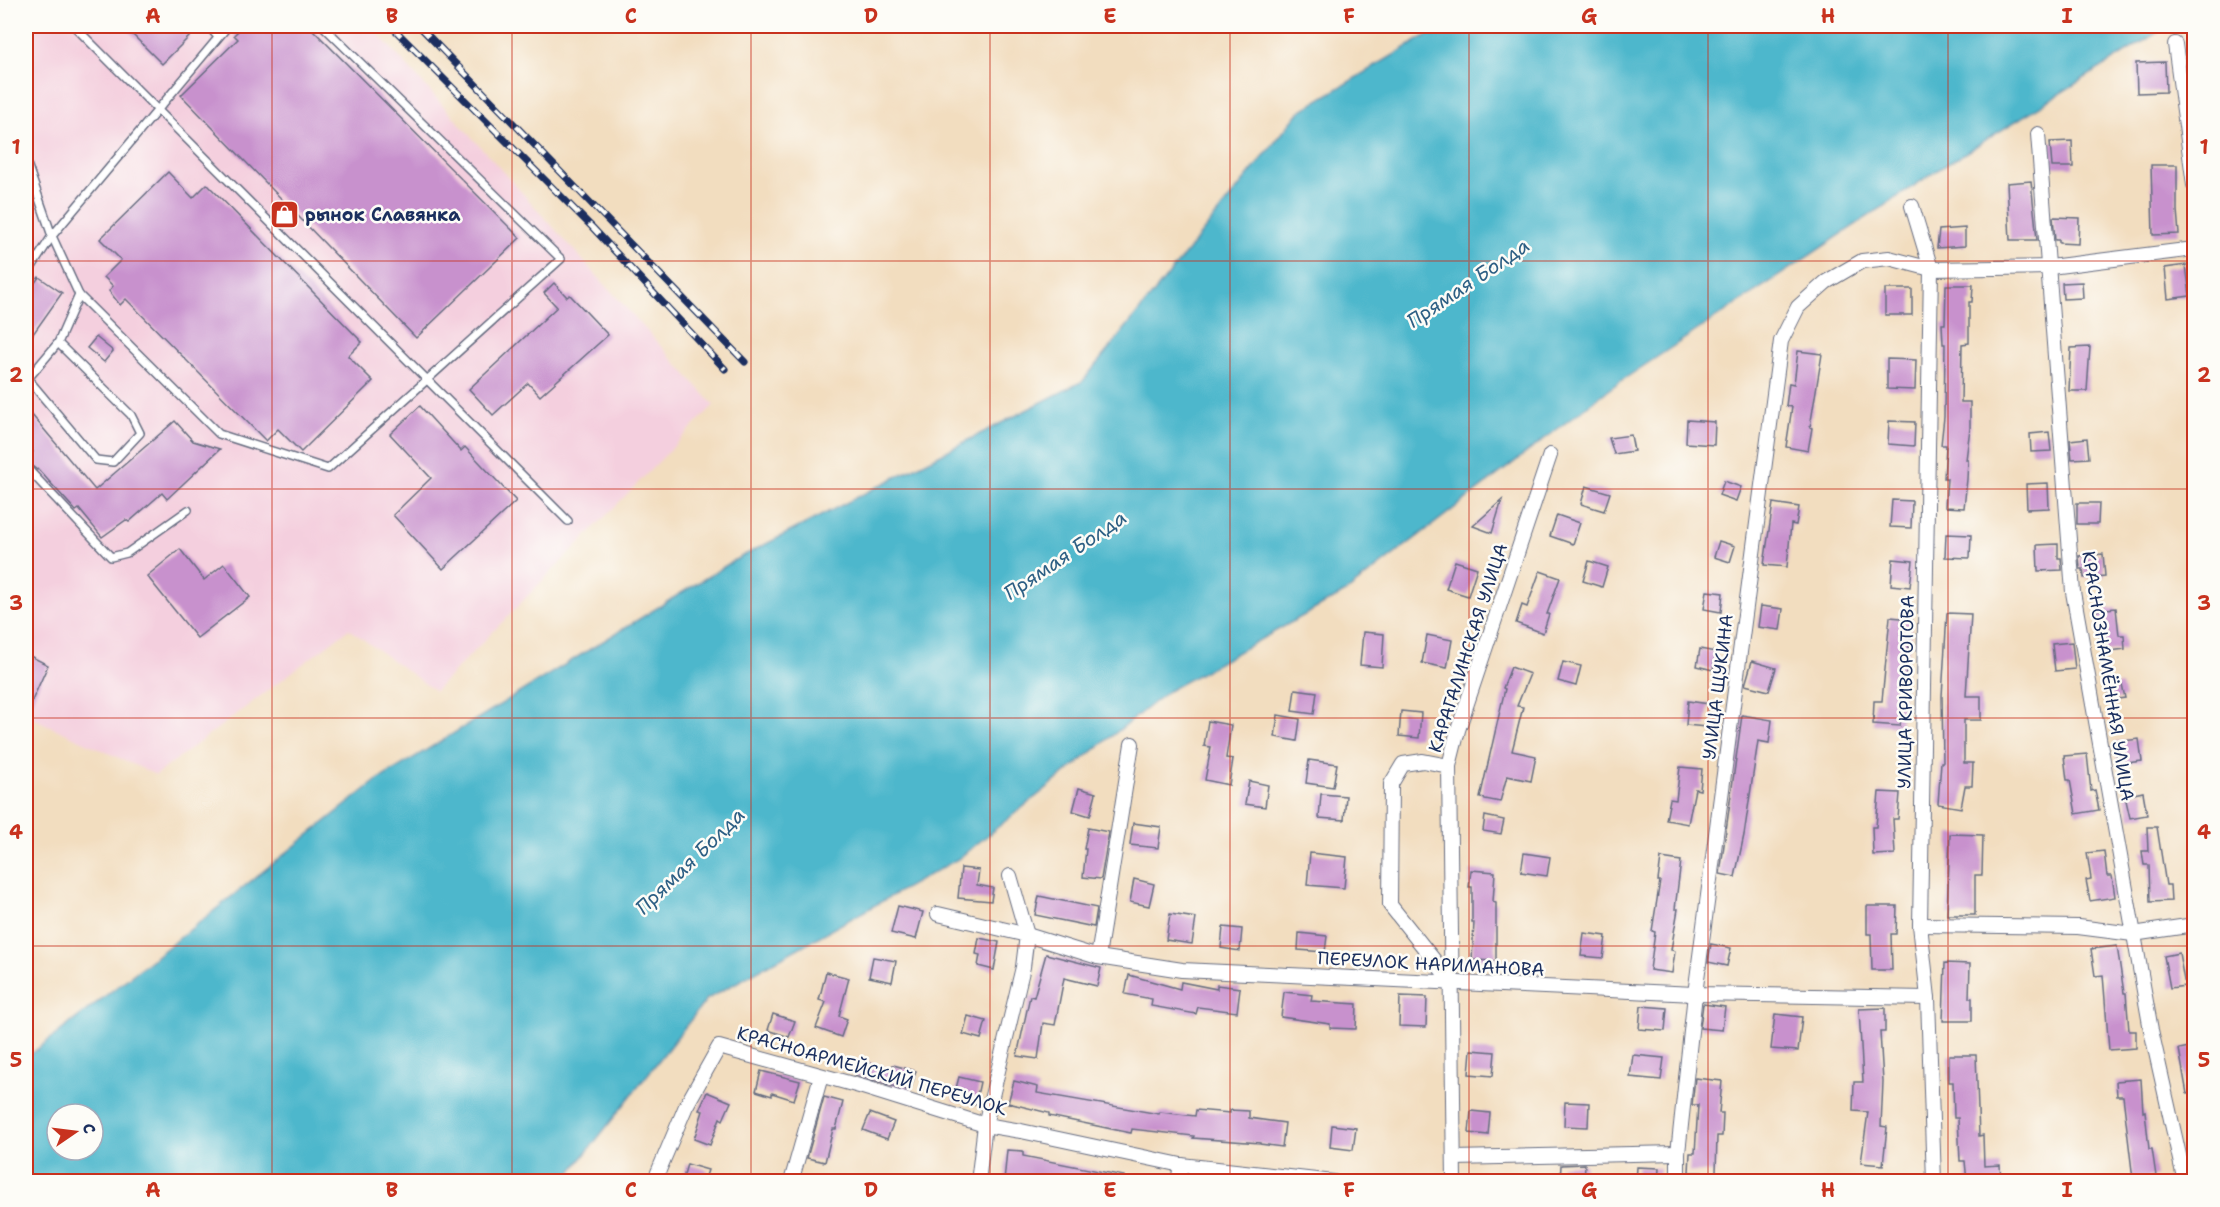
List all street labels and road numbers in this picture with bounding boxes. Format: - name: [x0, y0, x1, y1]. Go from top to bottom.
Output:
- street label: КАРАГАЛИНСКАЯ УЛИЦА: [1423, 540, 1513, 756]
- street label: КРАСНОЗНАМЁННАЯ УЛИЦА: [2076, 549, 2140, 803]
- street label: УЛИЦА КРИВОРОТОВА: [1892, 595, 1920, 789]
- street label: УЛИЦА ЩУКИНА: [1697, 613, 1739, 761]
- street label: ПЕРЕУЛОК НАРИМАНОВА: [1317, 946, 1545, 982]
- street label: КРАСНОАРМЕЙСКИЙ ПЕРЕУЛОК: [734, 1021, 1010, 1121]

